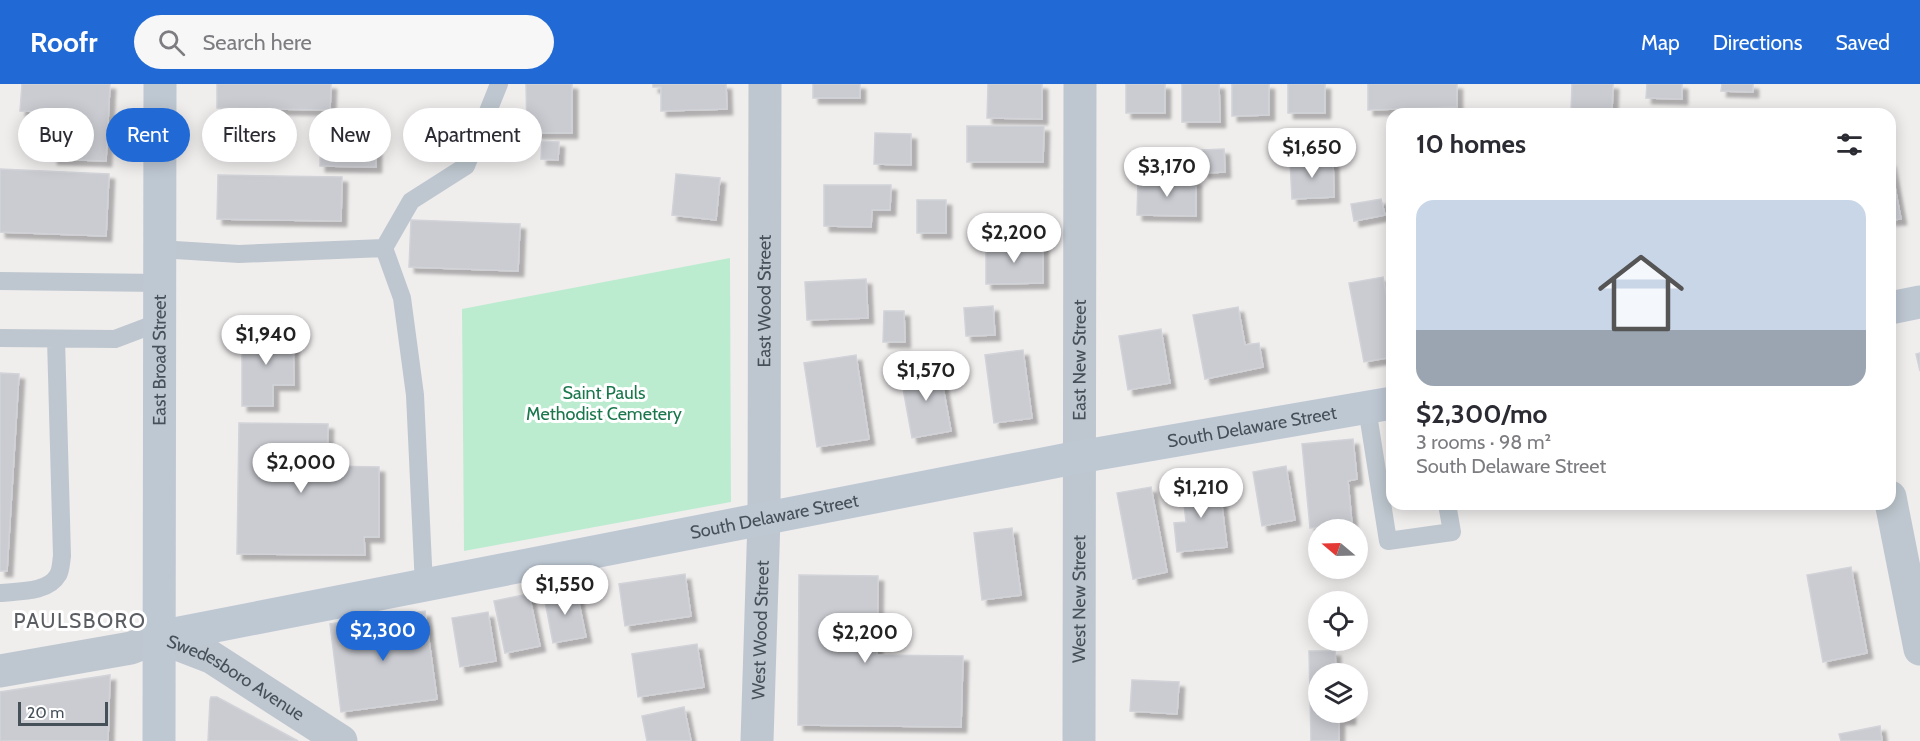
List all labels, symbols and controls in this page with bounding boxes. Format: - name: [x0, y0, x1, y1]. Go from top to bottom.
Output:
- search box: [134, 15, 554, 69]
- text: Roofr: [30, 25, 98, 59]
- icon: search: [155, 26, 188, 59]
- text: Search here: [203, 29, 312, 56]
- text: Map: [1641, 30, 1680, 55]
- text: Directions: [1713, 30, 1802, 55]
- text: Saved: [1835, 30, 1890, 55]
- chip: Buy: [18, 108, 94, 162]
- chip: Rent: [106, 108, 190, 162]
- chip: Filters: [202, 108, 297, 162]
- chip: New: [309, 108, 391, 162]
- chip: Apartment: [403, 108, 542, 162]
- pin: $1,650: [1263, 128, 1361, 179]
- text: 10 homes: [1416, 128, 1526, 160]
- icon: filters: [1833, 128, 1866, 161]
- text: $1,650: [1282, 135, 1342, 159]
- pin: $3,170: [1118, 147, 1216, 198]
- text: $3,170: [1138, 154, 1196, 178]
- pin: $2,200: [965, 213, 1063, 264]
- text: $2,200: [981, 220, 1047, 244]
- street label: East Wood Street: [753, 235, 776, 368]
- icon: home: [1587, 239, 1695, 347]
- street label: East Broad Street: [148, 294, 171, 426]
- street label: East New Street: [1068, 299, 1091, 421]
- pin: $1,940: [217, 315, 315, 366]
- text: $1,940: [235, 322, 297, 346]
- pin: $1,570: [877, 351, 975, 402]
- text: $1,570: [897, 358, 955, 382]
- park label: Saint Pauls Methodist Cemetery: [526, 382, 682, 425]
- text: $2,300/mo: [1416, 398, 1547, 430]
- street label: South Delaware Street: [1166, 402, 1338, 453]
- text: 3 rooms · 98 m²: [1416, 430, 1551, 454]
- pin: $2,000: [252, 443, 350, 494]
- text: $2,000: [267, 450, 336, 474]
- text: South Delaware Street: [1416, 454, 1606, 478]
- pin: $1,210: [1152, 468, 1250, 519]
- text: $1,210: [1173, 475, 1229, 499]
- street label: South Delaware Street: [688, 489, 861, 544]
- north arrow: [1308, 519, 1368, 579]
- map controls: [1308, 519, 1368, 723]
- street label: West New Street: [1068, 535, 1090, 663]
- street label: West Wood Street: [747, 560, 774, 700]
- pin: $1,550: [516, 565, 614, 616]
- text: $1,550: [535, 572, 595, 596]
- button: locate: [1308, 591, 1368, 651]
- district label: PAULSBORO: [14, 608, 146, 633]
- pin: $2,300: [334, 611, 432, 662]
- pin: $2,200: [816, 613, 914, 664]
- text: $2,300: [350, 618, 416, 642]
- text: $2,200: [832, 620, 898, 644]
- street label: Swedesboro Avenue: [164, 630, 309, 725]
- button: layers: [1308, 663, 1368, 723]
- scale bar: [18, 699, 108, 726]
- text: 20 m: [27, 703, 64, 722]

